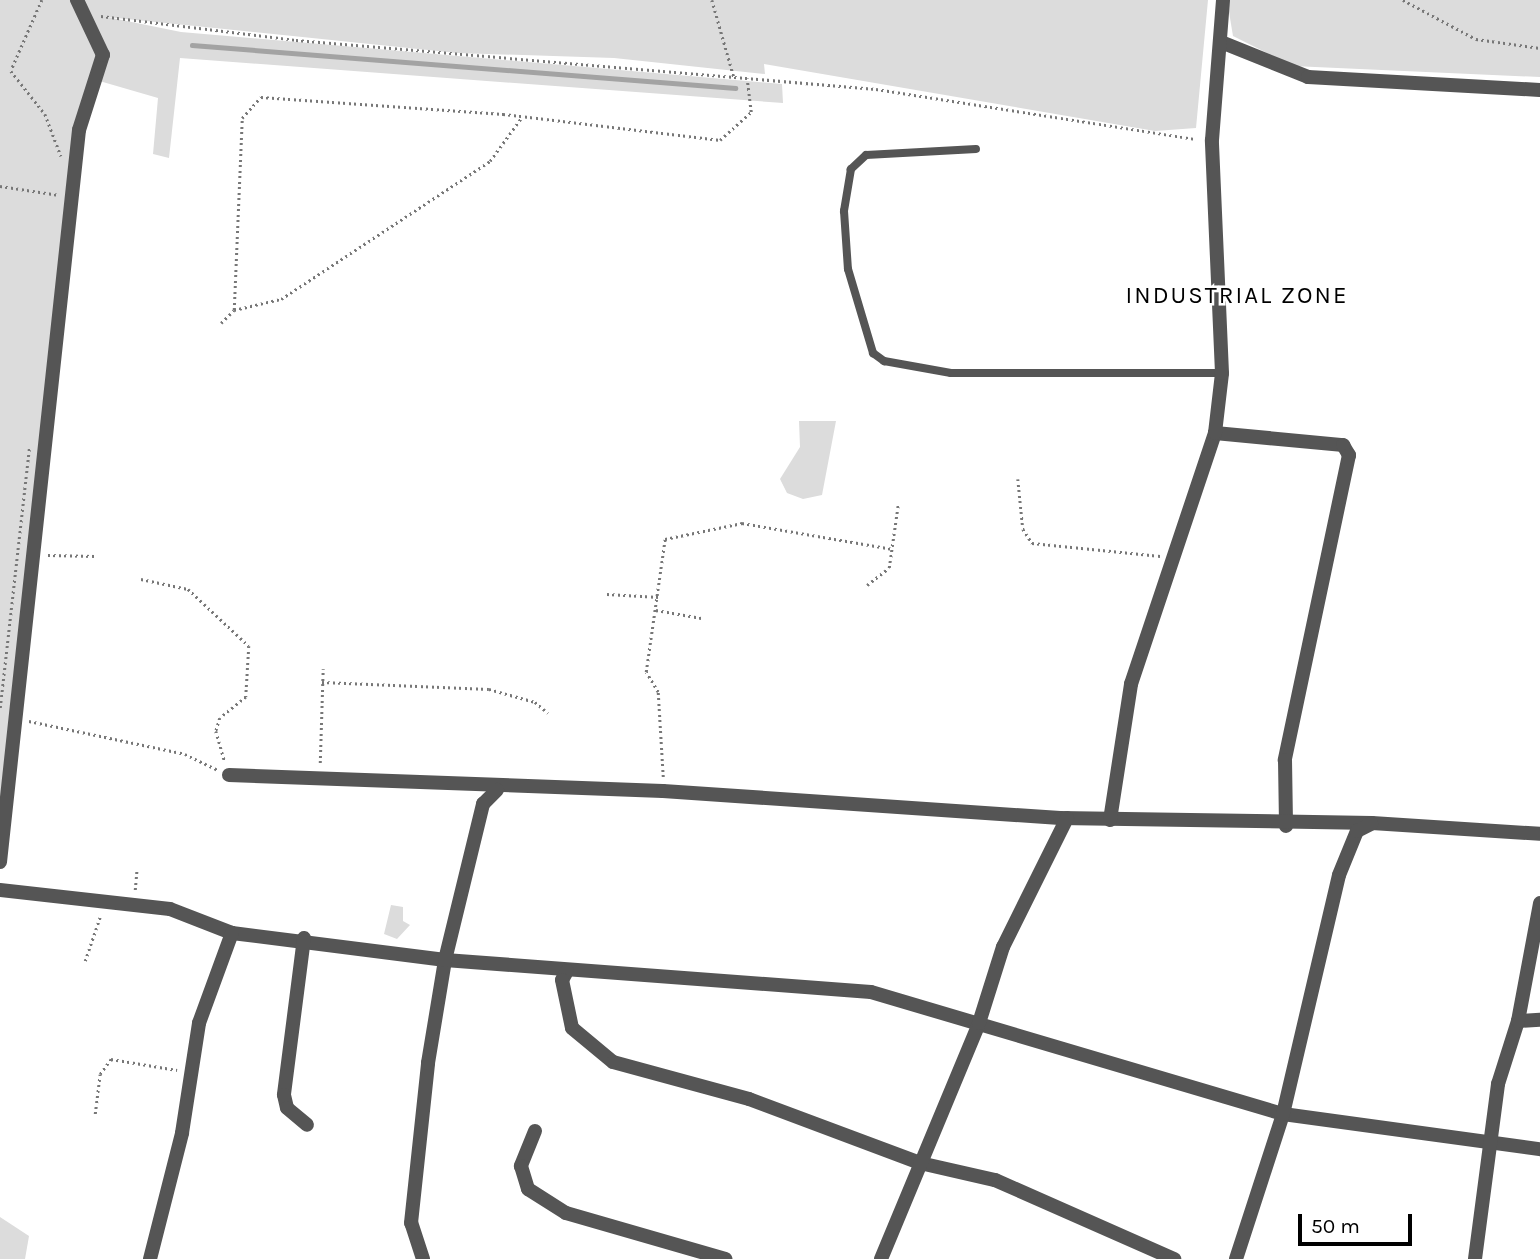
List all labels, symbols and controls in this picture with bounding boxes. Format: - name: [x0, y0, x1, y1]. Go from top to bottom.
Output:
- district label: INDUSTRIAL ZONE: [1127, 282, 1347, 310]
- scale bar: [1302, 1200, 1416, 1244]
- text: 50 m: [1311, 1214, 1360, 1238]

